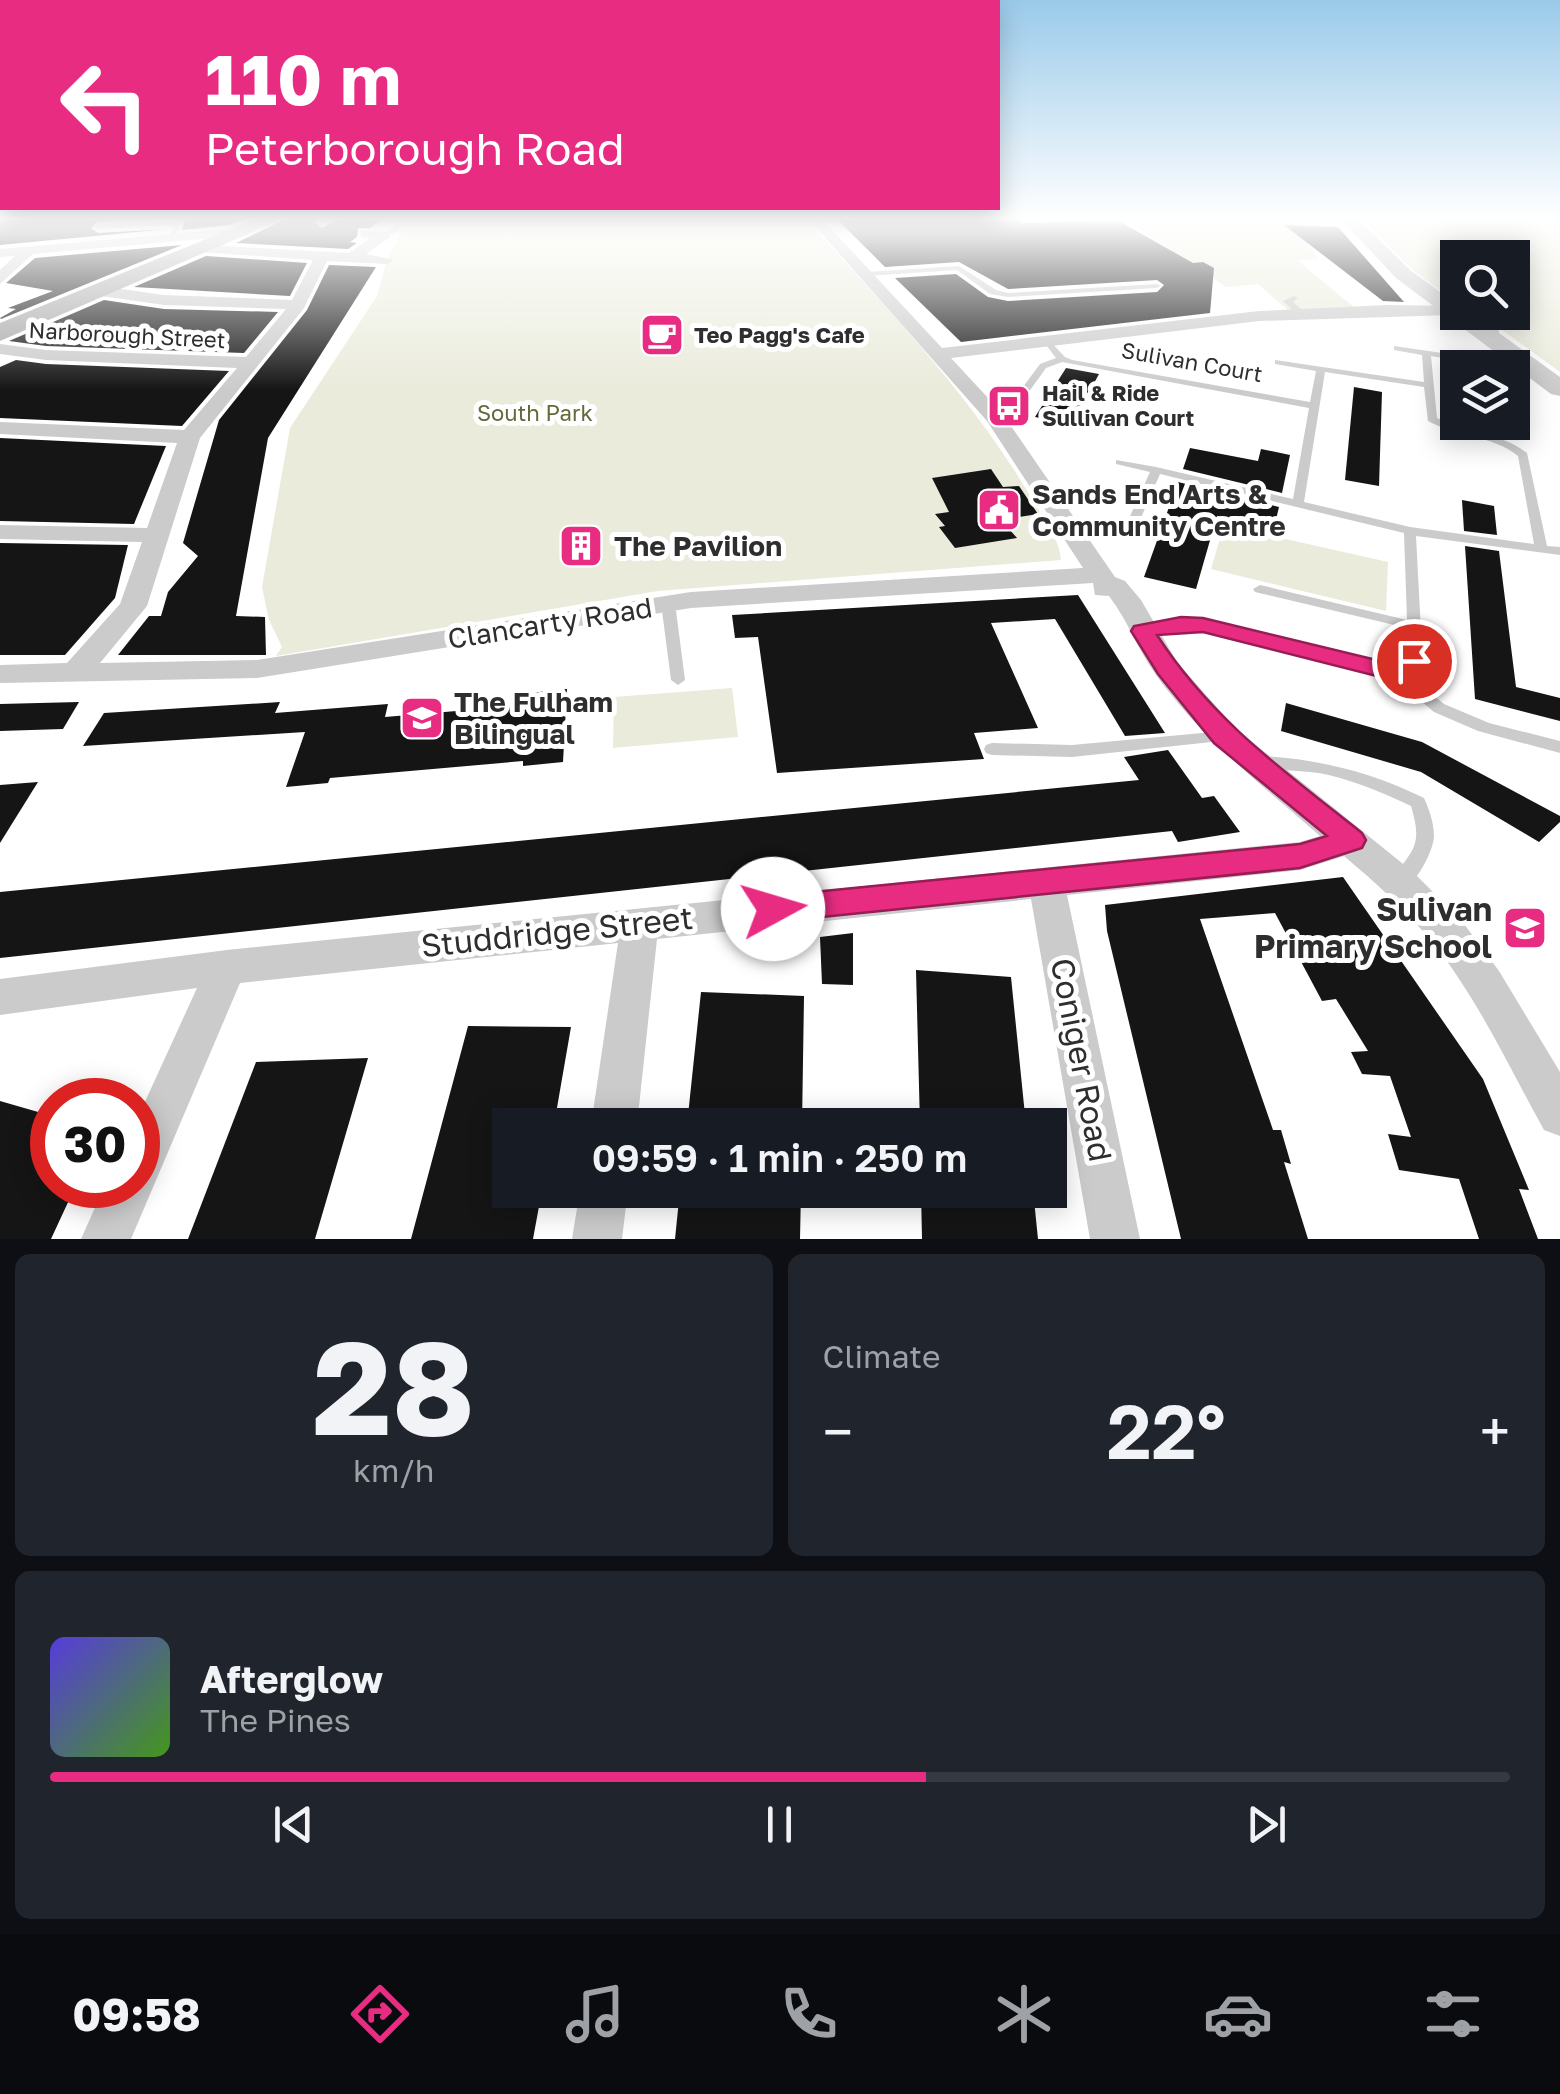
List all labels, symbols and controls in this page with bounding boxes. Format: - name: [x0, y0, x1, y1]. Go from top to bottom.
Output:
- text: 110 m: [205, 36, 401, 120]
- icon: left: [40, 40, 170, 170]
- text: Peterborough Road: [205, 121, 625, 175]
- map controls: [1440, 240, 1530, 440]
- button: search: [1440, 240, 1530, 330]
- cafe icon: Teo Pagg's Cafe: [639, 312, 685, 358]
- street label: Narborough Street: [28, 316, 226, 353]
- place label: Teo Pagg's Cafe: [694, 321, 865, 348]
- street label: Sulivan Court: [1119, 336, 1265, 387]
- button: layers: [1440, 350, 1530, 440]
- place label: Hail & Ride Sullivan Court: [1042, 379, 1195, 431]
- bus stop icon: Hail & Ride Sullivan Court: [986, 383, 1032, 429]
- park label: South Park: [477, 399, 593, 426]
- place label: Sands End Arts & Community Centre: [1032, 477, 1286, 542]
- public building icon: Sands End Arts & Community Centre: [976, 487, 1022, 533]
- building icon: The Pavilion: [558, 523, 604, 569]
- place label: The Pavilion: [614, 529, 782, 562]
- street label: Clancarty Road: [445, 590, 655, 655]
- pin: [1372, 619, 1457, 704]
- icon: arrive: [1387, 634, 1442, 689]
- place label: The Fulham Bilingual: [454, 685, 613, 750]
- school or university icon: The Fulham Bilingual: [399, 695, 445, 741]
- position arrow: [721, 857, 825, 961]
- place label: Sulivan Primary School: [1254, 890, 1492, 965]
- street label: Studdridge Street: [419, 898, 695, 964]
- school or university icon: Sulivan Primary School: [1502, 905, 1548, 951]
- street label: Coniger Road: [1044, 955, 1120, 1165]
- speed limit sign: 30: [30, 1078, 160, 1208]
- text: 09:59 · 1 min · 250 m: [592, 1135, 967, 1180]
- text: 28: [312, 1308, 475, 1464]
- text: Climate: [823, 1337, 941, 1375]
- text: 22°: [1107, 1385, 1226, 1476]
- text: −: [823, 1398, 853, 1464]
- text: +: [1480, 1398, 1510, 1464]
- text: km/h: [353, 1451, 434, 1489]
- text: Afterglow: [200, 1656, 383, 1701]
- text: The Pines: [200, 1701, 351, 1739]
- icon: previous: [266, 1797, 321, 1852]
- icon: pause: [752, 1797, 807, 1852]
- icon: next: [1239, 1797, 1294, 1852]
- icon: directions: [345, 1979, 415, 2049]
- icon: music: [560, 1979, 630, 2049]
- icon: phone: [774, 1979, 844, 2049]
- icon: climate: [989, 1979, 1059, 2049]
- icon: car: [1203, 1979, 1273, 2049]
- icon: filters: [1418, 1979, 1488, 2049]
- text: 09:58: [72, 1987, 201, 2041]

